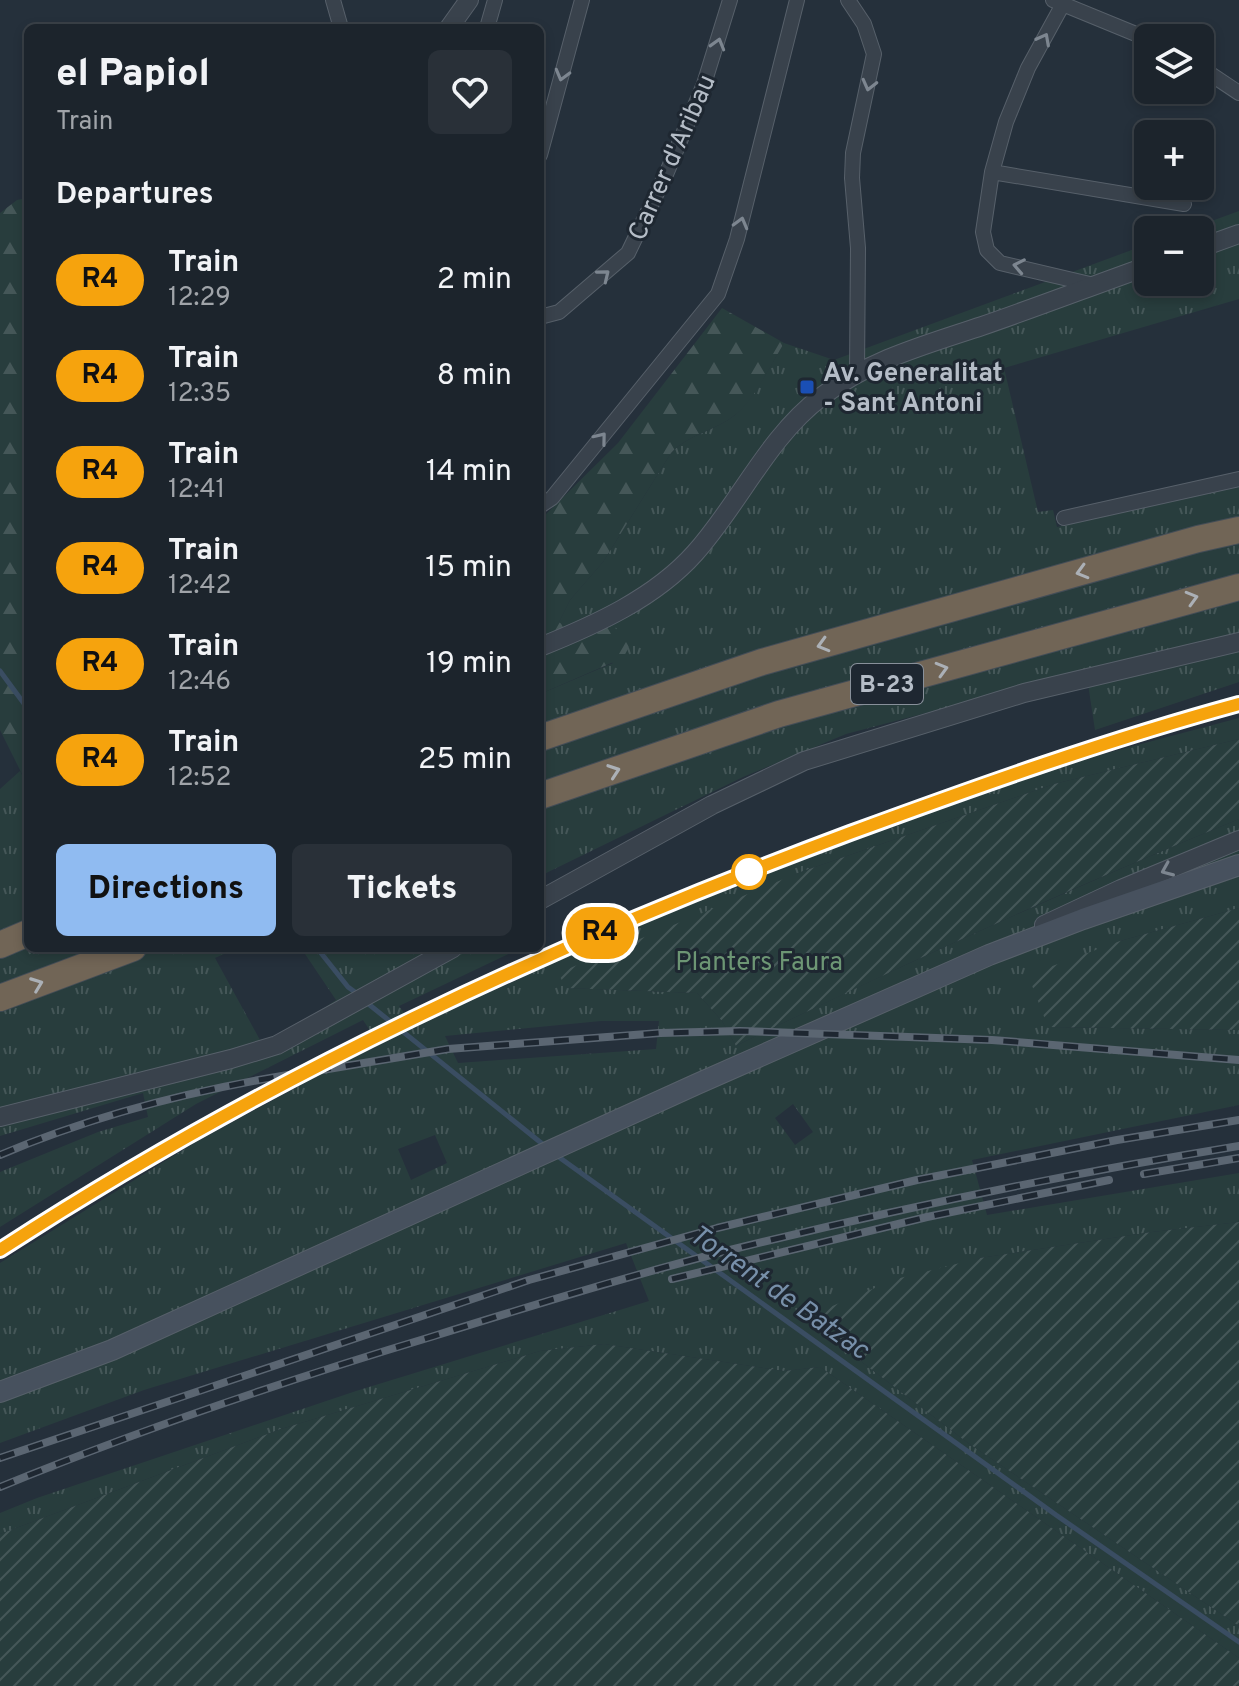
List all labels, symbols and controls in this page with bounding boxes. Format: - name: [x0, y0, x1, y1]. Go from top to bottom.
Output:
- map controls: [1134, 24, 1214, 296]
- button: layers: [1134, 24, 1214, 104]
- one-way arrow: [1035, 33, 1050, 47]
- one-way arrow: [709, 38, 725, 52]
- button: heart: [428, 50, 512, 134]
- text: el Papiol: [56, 51, 210, 100]
- one-way arrow: [555, 68, 571, 82]
- street label: Carrer d'Aribau: [622, 70, 725, 246]
- one-way arrow: [861, 78, 878, 91]
- text: Train: [56, 106, 113, 139]
- button: +: [1134, 120, 1214, 200]
- text: Departures: [56, 177, 214, 214]
- one-way arrow: [731, 216, 748, 230]
- button: −: [1134, 216, 1214, 296]
- text: Train: [168, 245, 239, 282]
- one-way arrow: [1012, 259, 1025, 276]
- text: R4: [82, 262, 118, 298]
- text: 2 min: [437, 262, 512, 299]
- one-way arrow: [595, 270, 610, 284]
- text: 12:29: [168, 282, 231, 315]
- text: Train: [168, 341, 239, 378]
- text: R4: [82, 358, 118, 394]
- text: 8 min: [437, 358, 512, 395]
- place label: Av. Generalitat - Sant Antoni: [823, 358, 1003, 421]
- text: 12:35: [168, 378, 231, 411]
- marker: Av. Generalitat - Sant Antoni: [798, 378, 816, 396]
- one-way arrow: [592, 432, 606, 447]
- text: Train: [168, 437, 239, 474]
- text: R4: [82, 454, 118, 490]
- text: 14 min: [426, 454, 512, 491]
- text: 12:41: [168, 474, 225, 507]
- text: Train: [168, 533, 239, 570]
- text: R4: [82, 550, 118, 586]
- text: 15 min: [425, 550, 512, 587]
- one-way arrow: [1076, 563, 1090, 579]
- text: 12:42: [168, 570, 232, 603]
- one-way arrow: [1185, 591, 1199, 607]
- text: Train: [168, 629, 239, 666]
- one-way arrow: [816, 636, 830, 652]
- text: R4: [82, 646, 118, 682]
- text: 19 min: [426, 646, 512, 683]
- one-way arrow: [935, 661, 949, 678]
- road number: B-23: [851, 664, 923, 704]
- text: 12:46: [168, 666, 231, 699]
- text: Train: [168, 725, 239, 762]
- text: R4: [82, 742, 118, 778]
- text: 25 min: [418, 742, 512, 779]
- text: 12:52: [168, 762, 231, 795]
- one-way arrow: [606, 764, 620, 781]
- button: Directions: [56, 844, 276, 936]
- button: Tickets: [292, 844, 512, 936]
- unlabelled marker: [732, 855, 766, 889]
- one-way arrow: [1161, 860, 1175, 876]
- line badge: R4: [564, 907, 636, 959]
- text: R4: [582, 915, 618, 951]
- park label: Planters Faura: [675, 947, 843, 980]
- one-way arrow: [29, 978, 43, 994]
- water label: Torrent de Batzac: [681, 1218, 876, 1369]

